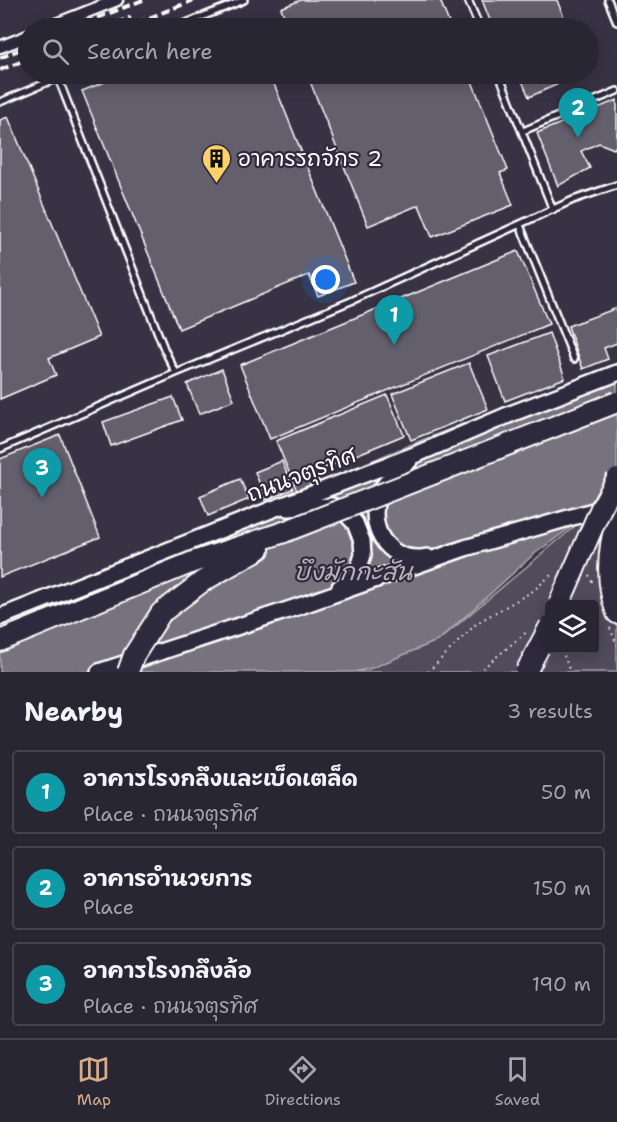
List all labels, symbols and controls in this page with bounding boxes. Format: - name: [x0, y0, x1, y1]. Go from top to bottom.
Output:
- search box: [18, 18, 599, 84]
- icon: search: [39, 35, 72, 68]
- text: Search here: [87, 37, 213, 66]
- pin: 2: [558, 88, 598, 138]
- building icon: อาคารรถจักร 2: [201, 142, 233, 184]
- place label: อาคารรถจักร 2: [238, 144, 383, 173]
- your location: [311, 265, 340, 294]
- pin: 1: [374, 296, 414, 345]
- street label: ถนนจตุรทิศ: [243, 440, 362, 510]
- pin: 3: [22, 448, 62, 498]
- water label: บึงมักกะสัน: [294, 556, 414, 588]
- map controls: [545, 600, 599, 654]
- button: layers: [545, 600, 599, 654]
- text: Nearby: [24, 694, 123, 729]
- text: 3 results: [507, 698, 593, 724]
- text: อาคารโรงกลึงและเบ็ดเตล็ด: [83, 764, 358, 793]
- text: 1: [41, 779, 50, 805]
- text: 50 m: [541, 779, 591, 805]
- text: Place · ถนนจตุรทิศ: [83, 801, 257, 827]
- text: อาคารอำนวยการ: [83, 864, 252, 893]
- text: 2: [39, 875, 53, 901]
- text: 150 m: [533, 875, 591, 901]
- text: Place: [83, 894, 134, 920]
- text: อาคารโรงกลึงล้อ: [83, 956, 252, 985]
- text: 3: [39, 971, 53, 997]
- text: 190 m: [532, 971, 591, 997]
- text: Place · ถนนจตุรทิศ: [83, 993, 257, 1019]
- tab: Map: [77, 1053, 111, 1110]
- tab: Directions: [265, 1053, 341, 1110]
- tab: Saved: [495, 1053, 540, 1110]

